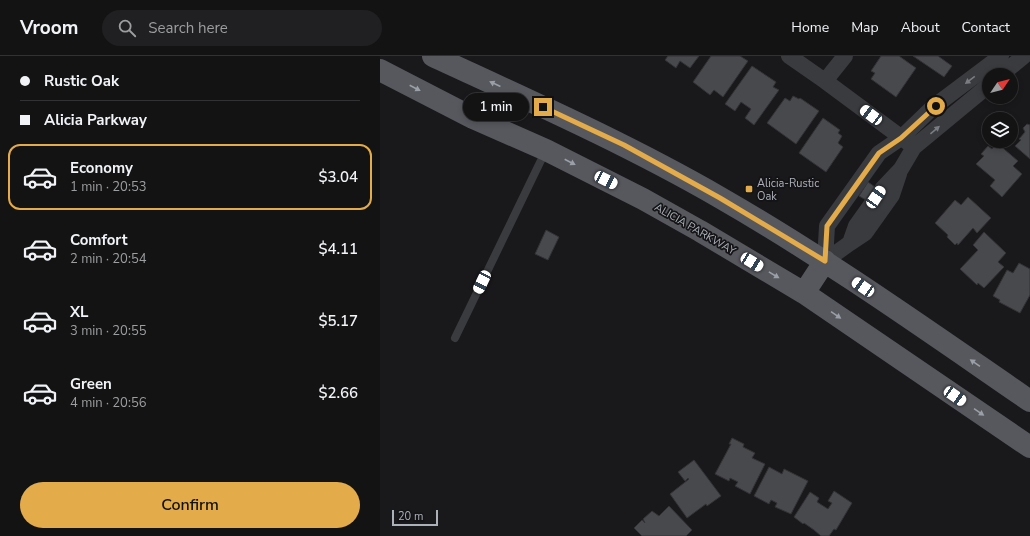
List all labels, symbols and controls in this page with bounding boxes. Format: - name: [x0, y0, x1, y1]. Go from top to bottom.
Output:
- search box: [102, 10, 382, 46]
- text: Vroom: [20, 15, 78, 41]
- icon: search: [116, 17, 138, 39]
- text: Search here: [148, 18, 228, 38]
- text: Home: [791, 18, 829, 37]
- text: Map: [851, 18, 879, 37]
- text: About: [901, 18, 940, 37]
- text: Contact: [962, 18, 1010, 37]
- north arrow: [982, 68, 1018, 104]
- map controls: [982, 68, 1018, 148]
- text: Rustic Oak: [44, 71, 119, 91]
- one-way arrow: [965, 76, 975, 84]
- one-way arrow: [489, 81, 500, 87]
- one-way arrow: [409, 84, 420, 91]
- callout: 1 min: [463, 93, 529, 121]
- route start: [927, 97, 945, 115]
- text: 1 min: [479, 98, 513, 116]
- route end: [534, 98, 552, 116]
- car: [858, 103, 884, 127]
- text: Alicia Parkway: [44, 110, 147, 130]
- button: layers: [982, 112, 1018, 148]
- one-way arrow: [930, 125, 941, 134]
- text: Economy: [70, 158, 133, 178]
- icon: car: [22, 159, 58, 195]
- one-way arrow: [564, 159, 576, 165]
- text: $3.04: [318, 167, 358, 187]
- car: [593, 169, 619, 191]
- place label: Alicia-Rustic Oak: [757, 176, 819, 204]
- text: 1 min · 20:53: [70, 178, 146, 196]
- marker: Alicia-Rustic Oak: [744, 184, 754, 194]
- car: [864, 184, 888, 210]
- street label: ALICIA PARKWAY: [652, 200, 739, 259]
- text: Comfort: [70, 230, 127, 250]
- icon: car: [22, 231, 58, 267]
- text: $4.11: [318, 239, 358, 259]
- text: 2 min · 20:54: [70, 250, 146, 268]
- car: [739, 251, 765, 273]
- car: [471, 269, 493, 295]
- one-way arrow: [768, 272, 780, 279]
- car: [850, 275, 876, 299]
- text: XL: [70, 302, 89, 322]
- icon: car: [22, 303, 58, 339]
- text: $5.17: [318, 311, 358, 331]
- one-way arrow: [831, 312, 842, 319]
- text: 3 min · 20:55: [70, 322, 146, 340]
- one-way arrow: [969, 359, 980, 367]
- text: Green: [70, 374, 112, 394]
- icon: car: [22, 375, 58, 411]
- text: $2.66: [318, 383, 358, 403]
- car: [942, 384, 968, 408]
- text: 4 min · 20:56: [70, 394, 146, 412]
- one-way arrow: [973, 408, 984, 416]
- button: Confirm: [20, 482, 360, 528]
- scale bar: [392, 508, 438, 527]
- text: 20 m: [398, 509, 423, 524]

